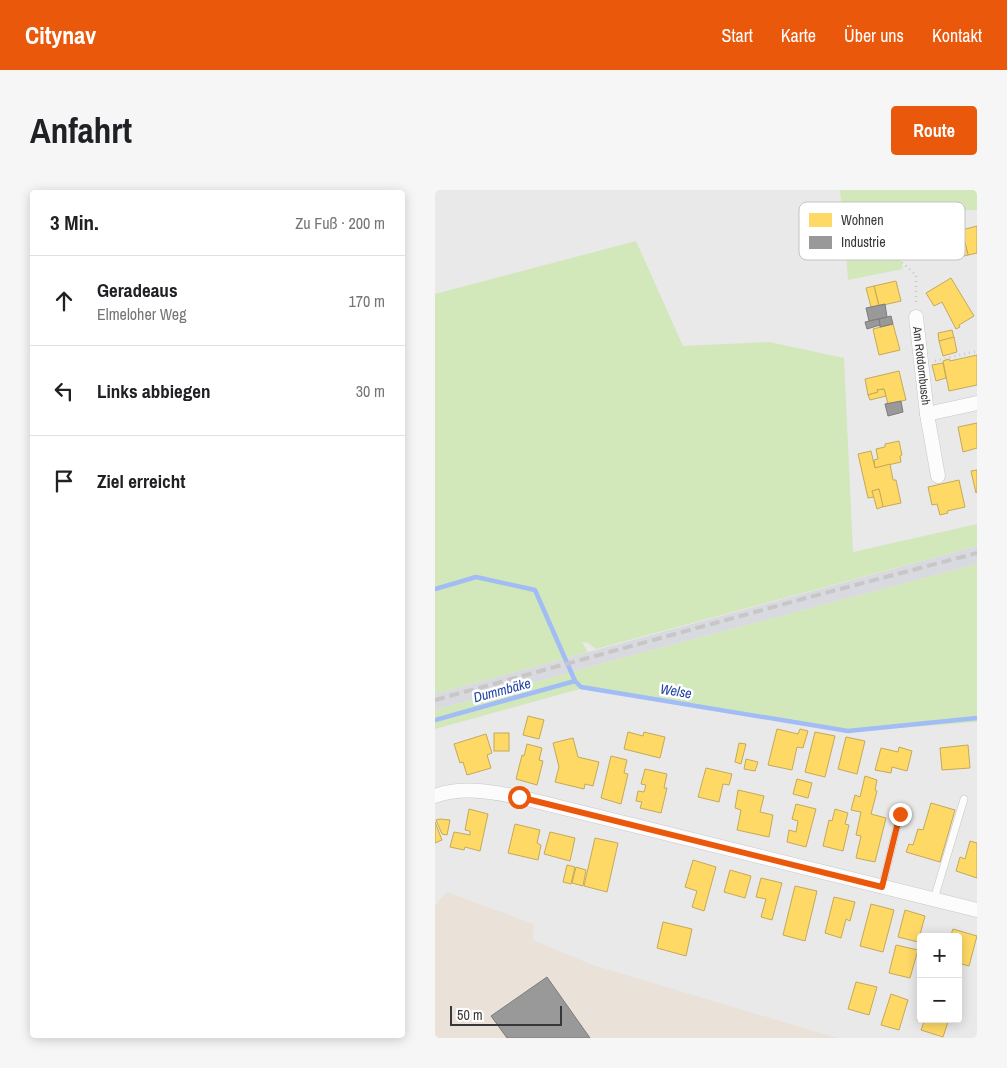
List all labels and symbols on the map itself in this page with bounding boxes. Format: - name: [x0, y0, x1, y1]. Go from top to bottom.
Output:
- legend: [799, 202, 965, 260]
- text: Wohnen: [841, 211, 884, 229]
- text: Industrie: [841, 233, 886, 251]
- street label: Am Rotdornbusch: [909, 325, 934, 406]
- water label: Dummbäke: [471, 674, 533, 706]
- water label: Welse: [659, 680, 693, 702]
- route start: [508, 786, 531, 809]
- route end: [889, 803, 912, 826]
- scale bar: [450, 1003, 563, 1026]

